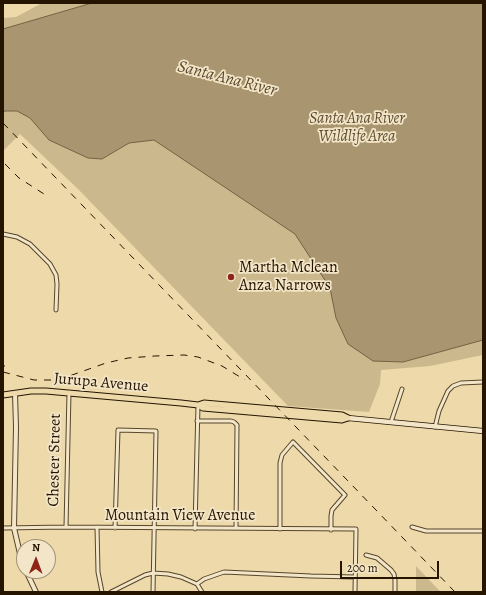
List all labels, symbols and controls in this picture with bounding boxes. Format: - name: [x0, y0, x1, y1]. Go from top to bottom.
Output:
- water label: Santa Ana River: [175, 57, 279, 101]
- park label: Santa Ana River Wildlife Area: [309, 109, 405, 147]
- place label: Martha Mclean Anza Narrows: [239, 258, 338, 296]
- marker: Martha Mclean Anza Narrows: [226, 272, 236, 282]
- street label: Jurupa Avenue: [53, 369, 149, 397]
- street label: Chester Street: [45, 413, 65, 507]
- street label: Mountain View Avenue: [105, 506, 255, 526]
- north arrow: [16, 539, 56, 579]
- text: N: [32, 540, 40, 555]
- scale bar: [342, 553, 441, 579]
- text: 200 m: [347, 560, 378, 576]

